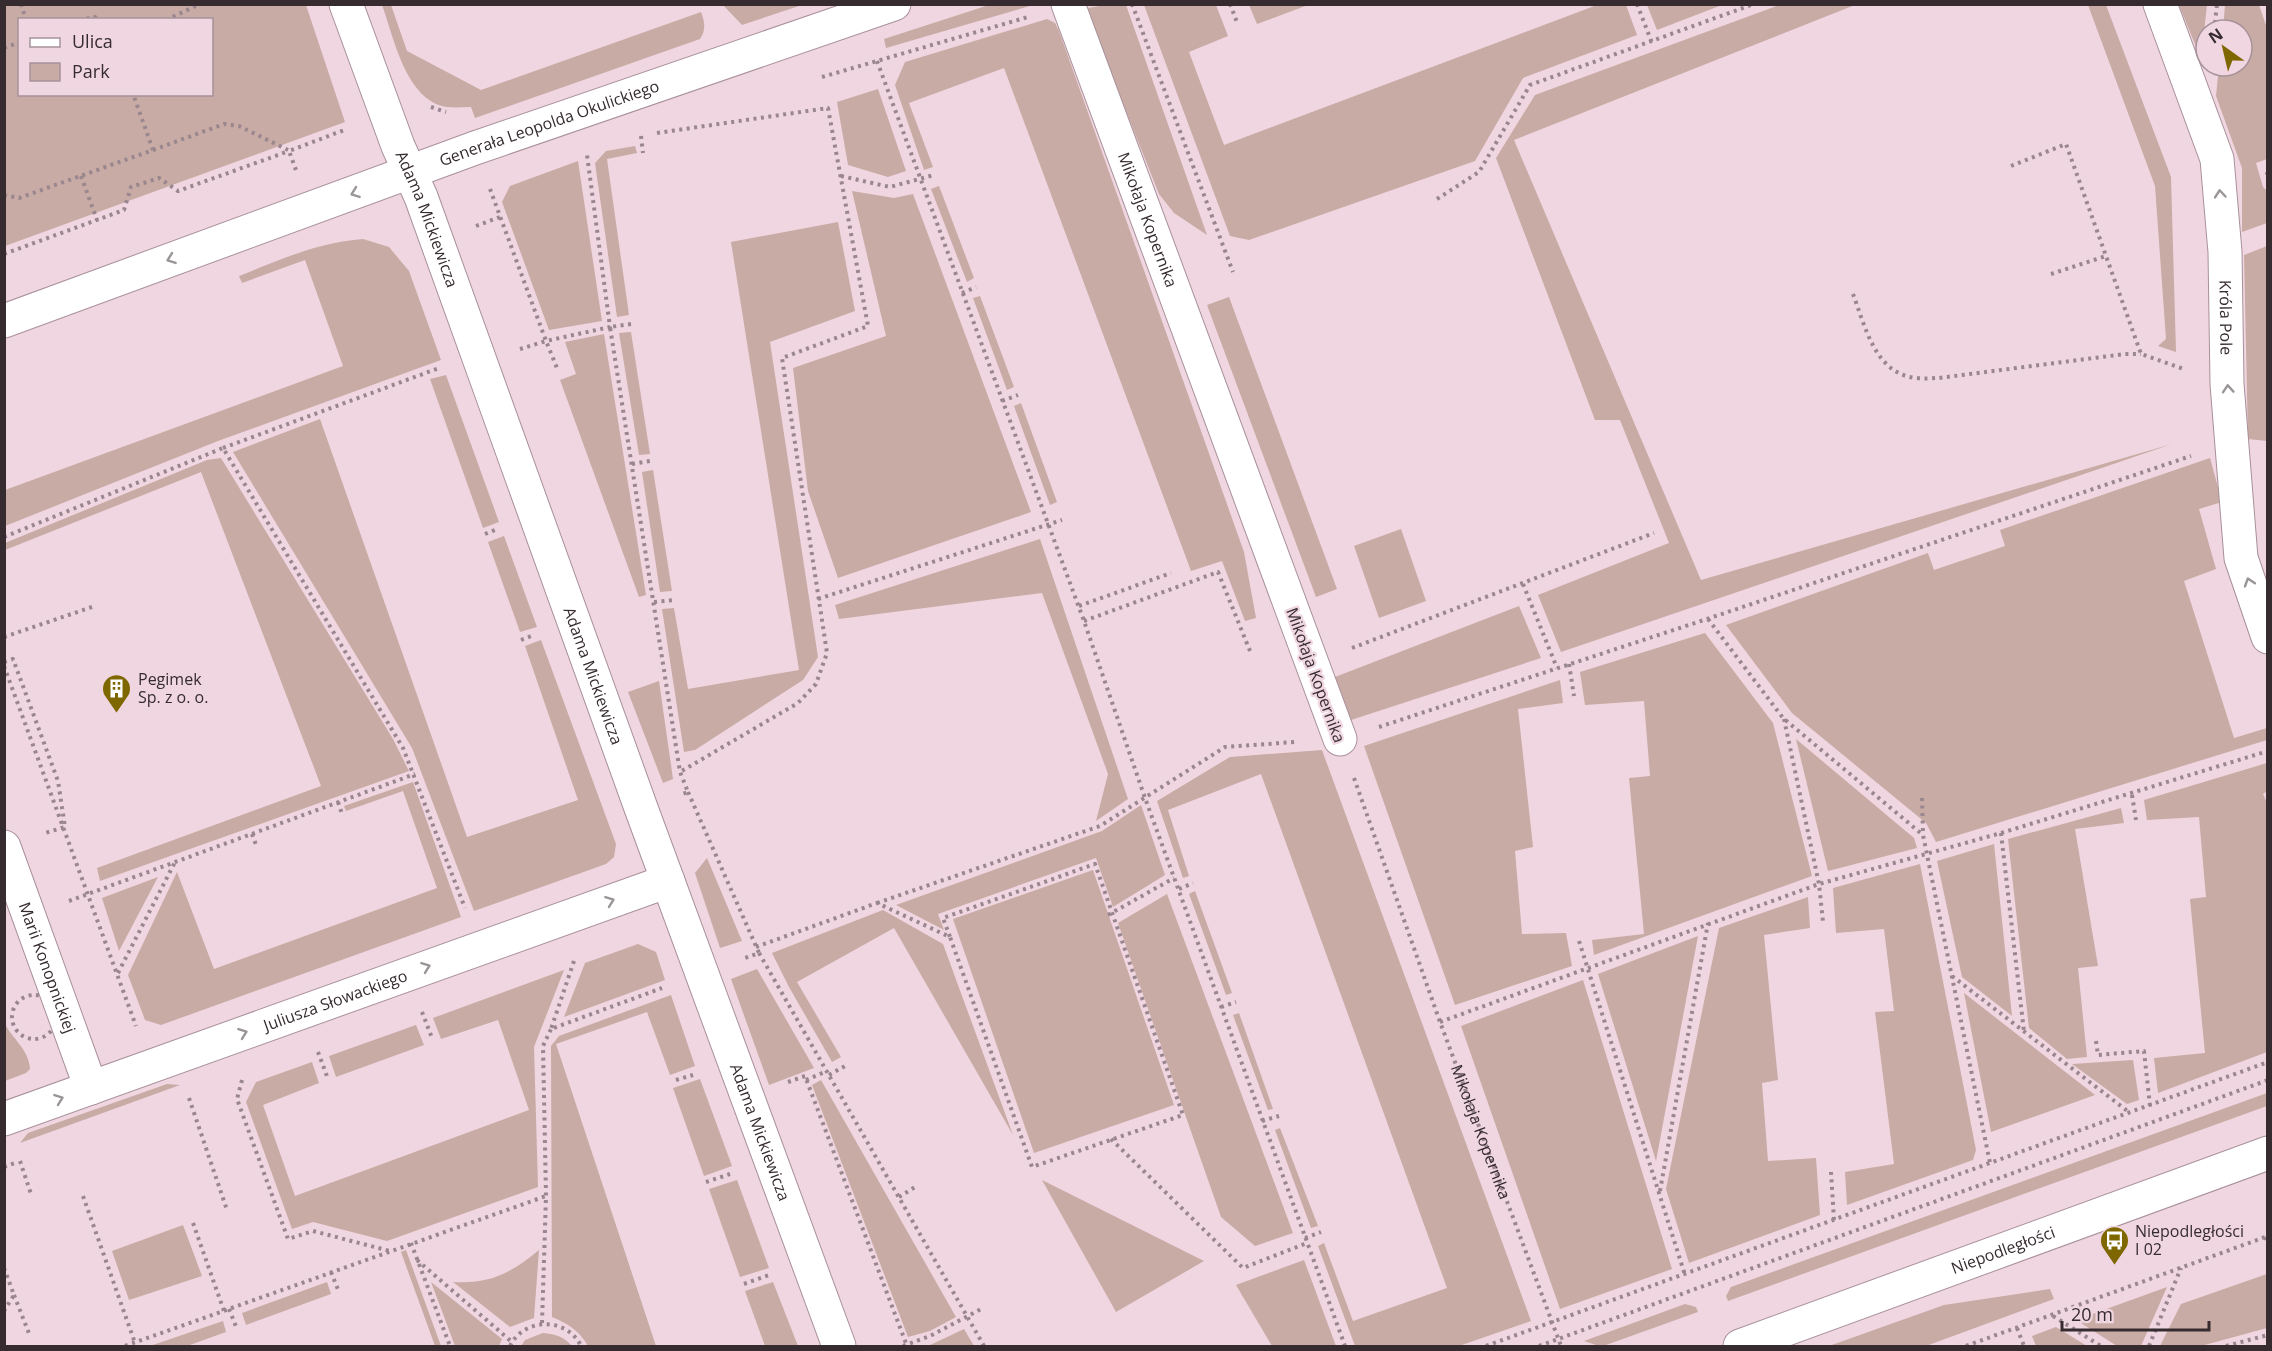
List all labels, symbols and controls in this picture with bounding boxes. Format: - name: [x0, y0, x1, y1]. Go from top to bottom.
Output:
- legend: [18, 18, 213, 96]
- north arrow: [2194, 18, 2254, 78]
- text: N: [2204, 23, 2227, 48]
- text: Ulica: [72, 29, 113, 53]
- text: Park: [72, 59, 110, 83]
- street label: Generała Leopolda Okulickiego: [436, 75, 662, 171]
- street label: Adama Mickiewicza: [391, 147, 464, 290]
- street label: Mikołaja Kopernika: [1113, 149, 1183, 290]
- one-way arrow: [350, 185, 360, 198]
- one-way arrow: [2214, 189, 2227, 198]
- one-way arrow: [167, 252, 177, 265]
- street label: Króla Pole: [2214, 280, 2238, 355]
- one-way arrow: [2221, 384, 2234, 393]
- one-way arrow: [2244, 577, 2257, 588]
- street label: Adama Mickiewicza: [559, 604, 628, 748]
- street label: Mikołaja Kopernika: [1281, 604, 1351, 746]
- place label: Pegimek Sp. z o. o.: [138, 668, 208, 708]
- building icon: Pegimek Sp. z o. o.: [101, 672, 133, 714]
- one-way arrow: [604, 896, 615, 909]
- street label: Marii Konopnickiej: [14, 899, 81, 1036]
- one-way arrow: [420, 962, 431, 975]
- street label: Juliusza Słowackiego: [259, 964, 410, 1037]
- one-way arrow: [237, 1027, 248, 1040]
- street label: Adama Mickiewicza: [725, 1060, 796, 1204]
- street label: Mikołaja Kopernika: [1446, 1061, 1516, 1202]
- one-way arrow: [54, 1094, 64, 1107]
- place label: Niepodległości I 02: [2135, 1220, 2244, 1260]
- street label: Niepodległości: [1948, 1221, 2058, 1279]
- bus stop icon: Niepodległości I 02: [2098, 1224, 2130, 1266]
- scale bar: [2062, 1294, 2209, 1332]
- text: 20 m: [2071, 1302, 2113, 1326]

